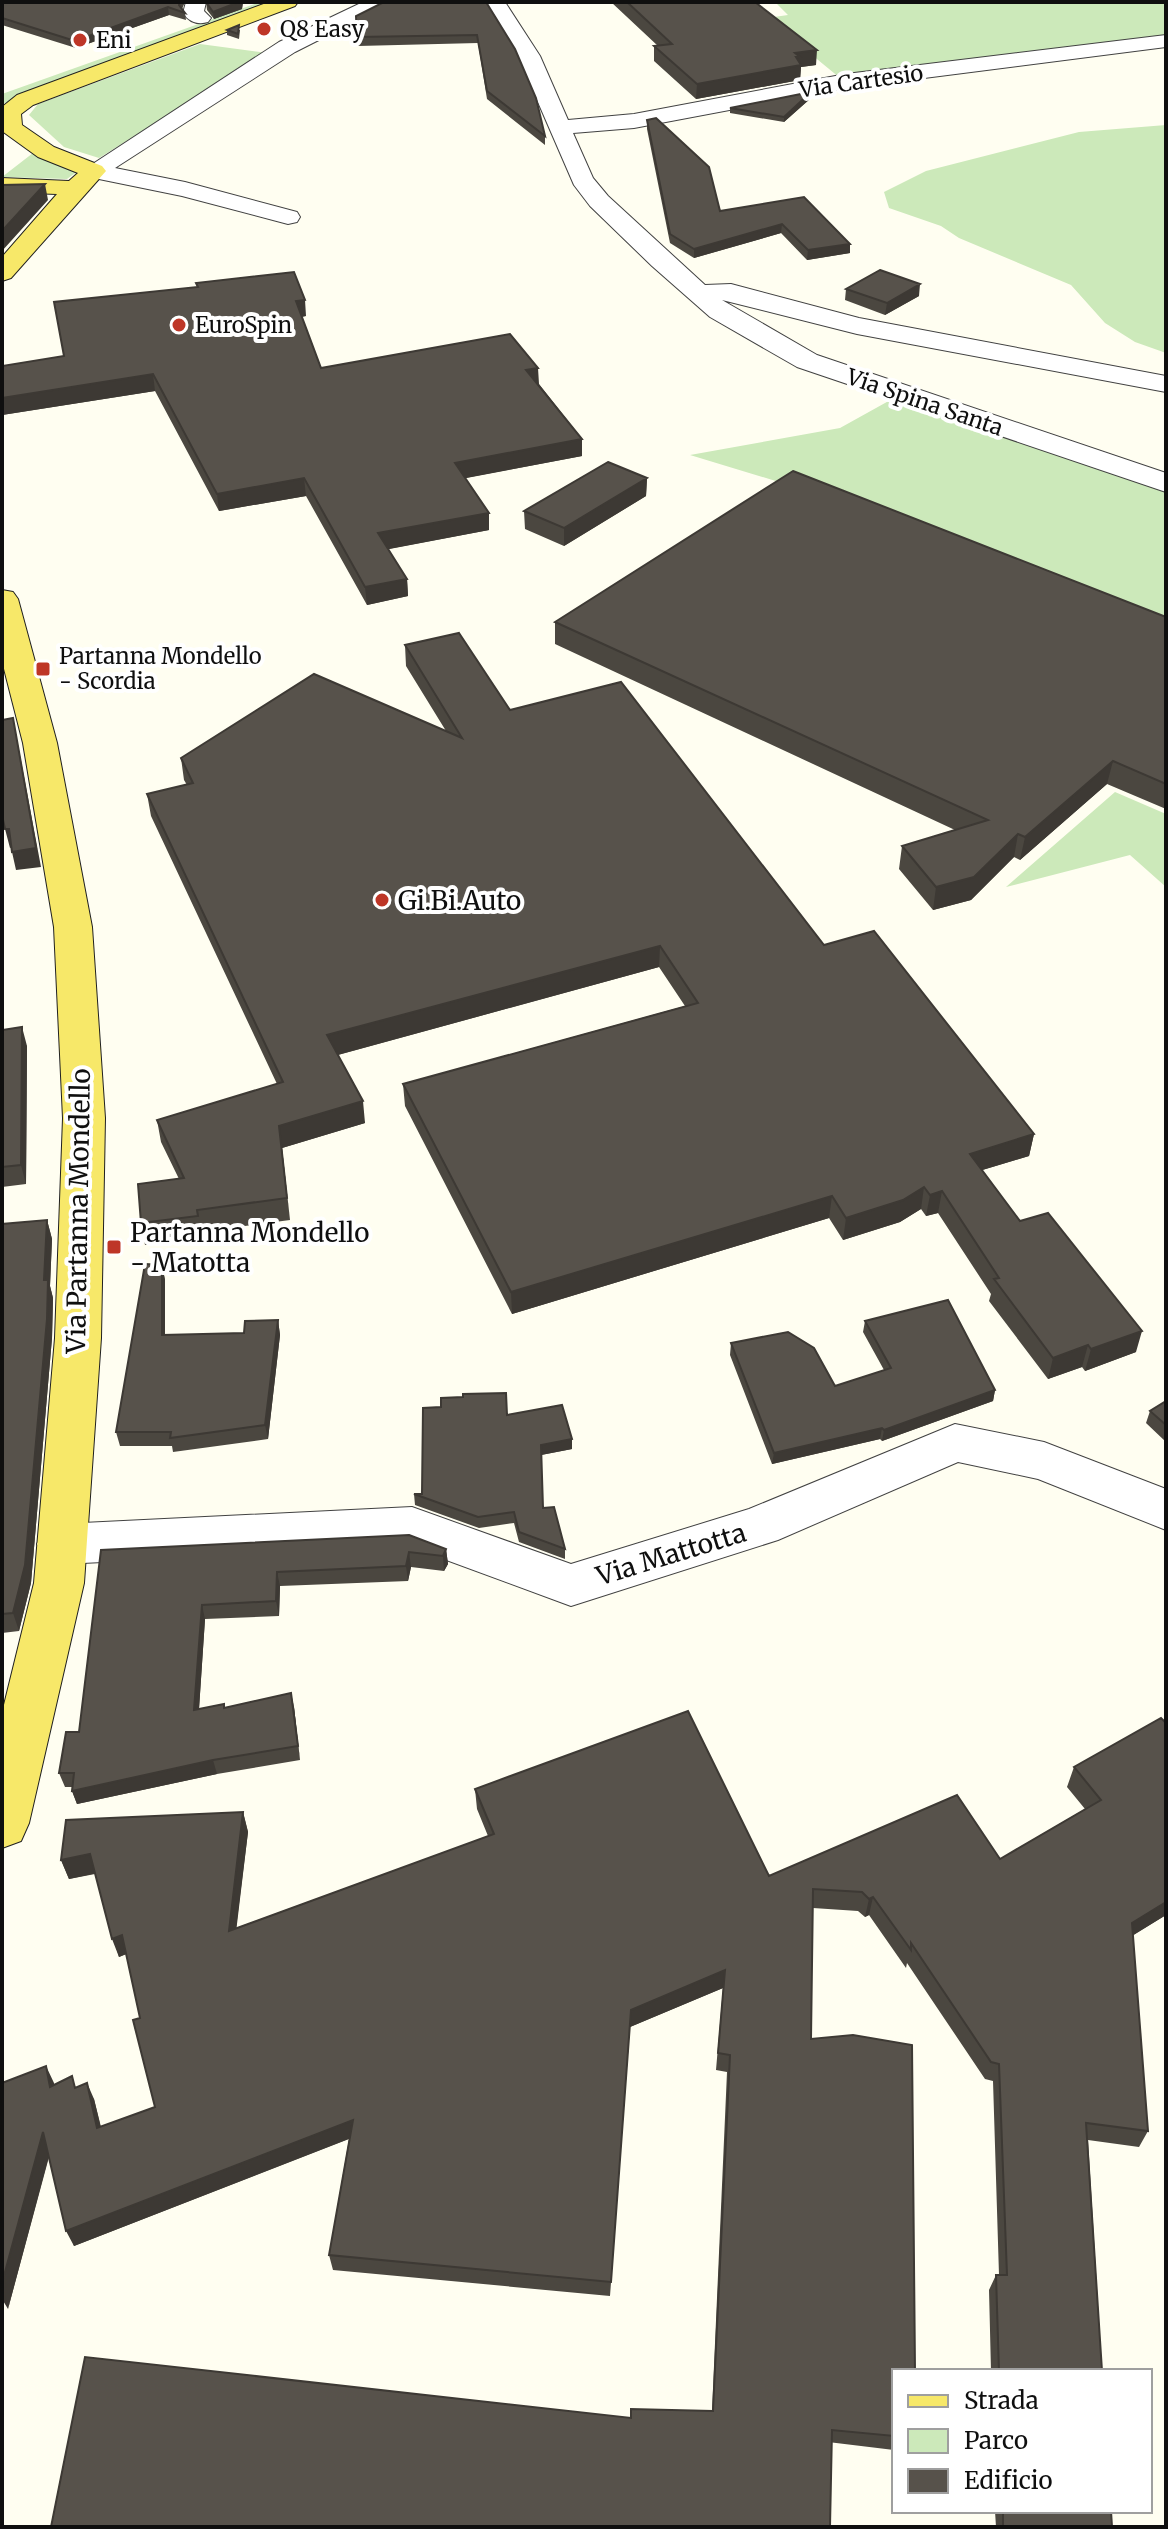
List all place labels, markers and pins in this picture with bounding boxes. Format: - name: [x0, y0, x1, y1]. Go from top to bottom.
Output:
- place label: Q8 Easy: [280, 15, 364, 43]
- marker: Q8 Easy: [255, 20, 273, 38]
- place label: Eni: [96, 26, 132, 54]
- marker: Eni: [71, 31, 89, 49]
- place label: EuroSpin: [195, 311, 293, 339]
- marker: EuroSpin: [170, 316, 188, 334]
- place label: Partanna Mondello - Scordia: [59, 642, 262, 695]
- marker: Partanna Mondello - Scordia: [34, 660, 52, 678]
- place label: Gi.Bi.Auto: [398, 884, 521, 917]
- marker: Gi.Bi.Auto: [373, 891, 391, 909]
- place label: Partanna Mondello - Matotta: [130, 1216, 369, 1279]
- marker: Partanna Mondello - Matotta: [105, 1238, 123, 1256]

